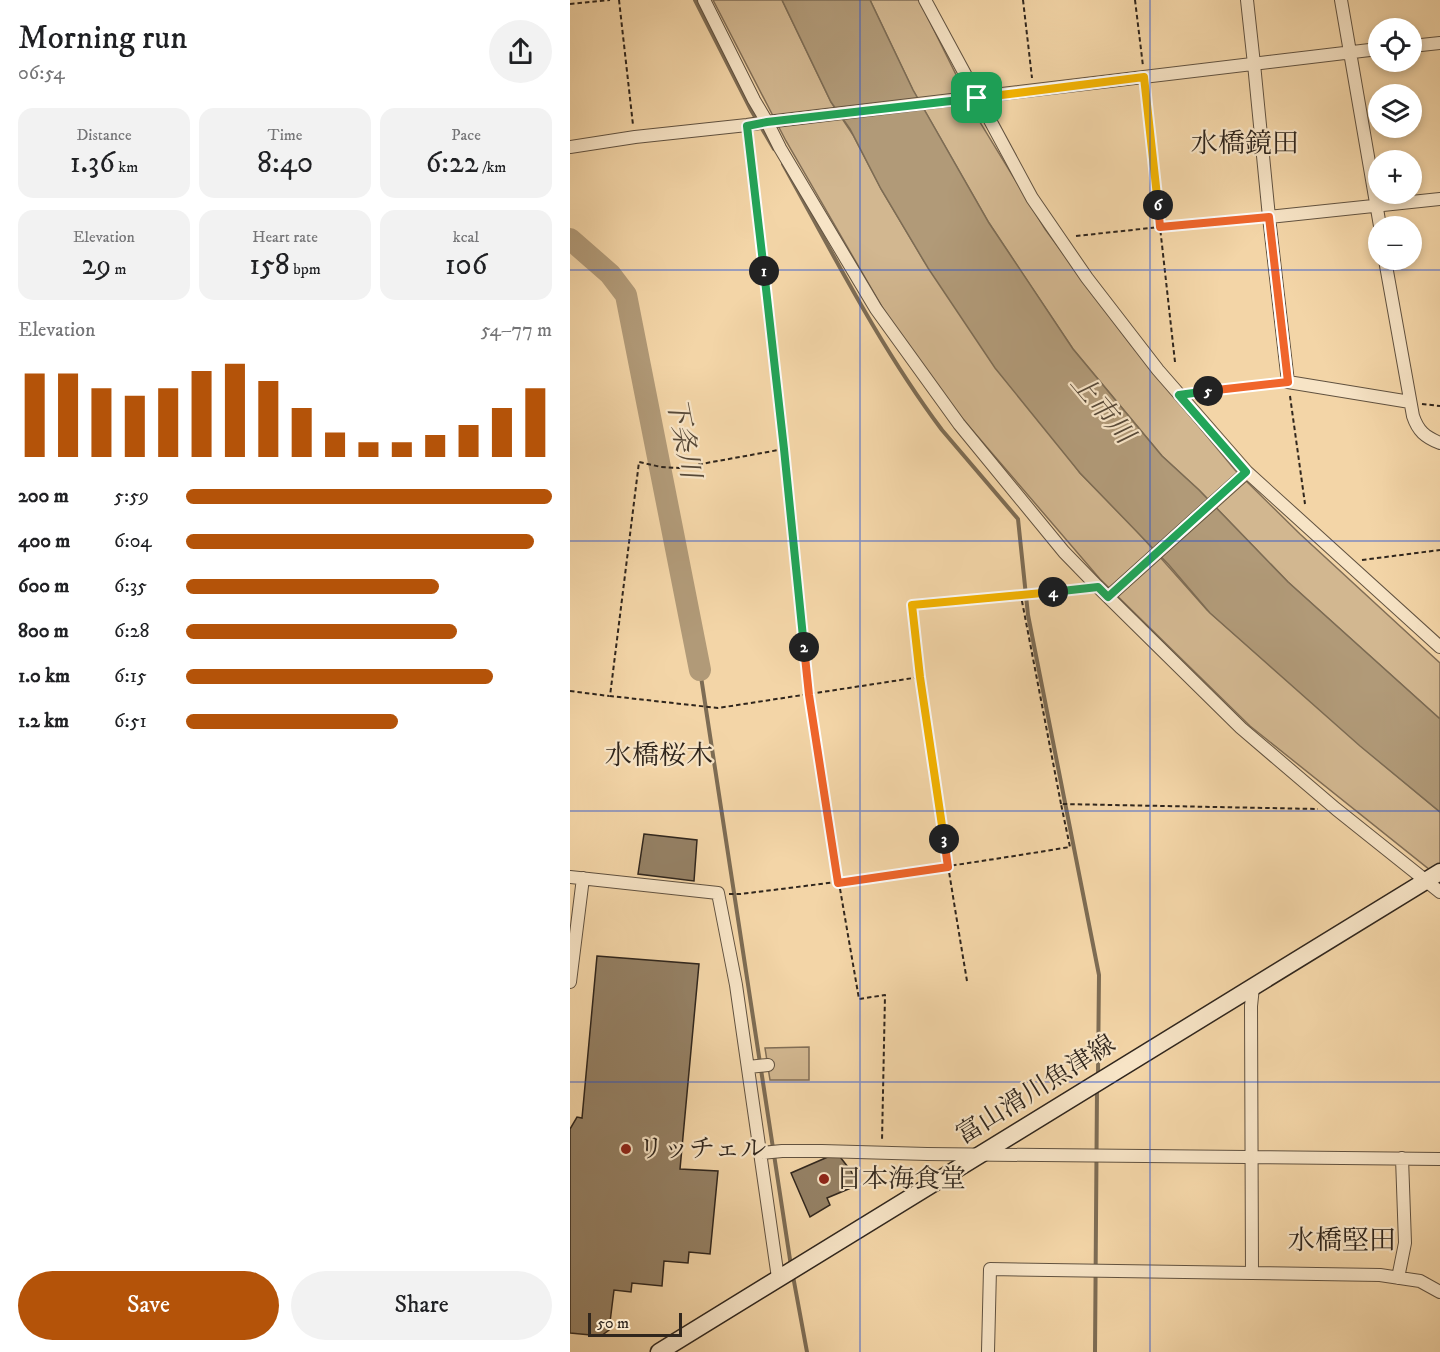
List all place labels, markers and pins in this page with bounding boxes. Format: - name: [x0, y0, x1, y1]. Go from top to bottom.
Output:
- pin: [951, 72, 1002, 123]
- pin: 6: [1143, 190, 1173, 220]
- pin: 1: [749, 256, 779, 286]
- pin: 5: [1193, 376, 1223, 406]
- pin: 4: [1038, 577, 1068, 607]
- pin: 2: [789, 632, 819, 662]
- pin: 3: [929, 824, 959, 854]
- place label: リッチェル: [638, 1133, 766, 1166]
- marker: リッチェル: [619, 1142, 633, 1156]
- place label: 日本海食堂: [836, 1163, 966, 1196]
- marker: 日本海食堂: [817, 1172, 831, 1186]

